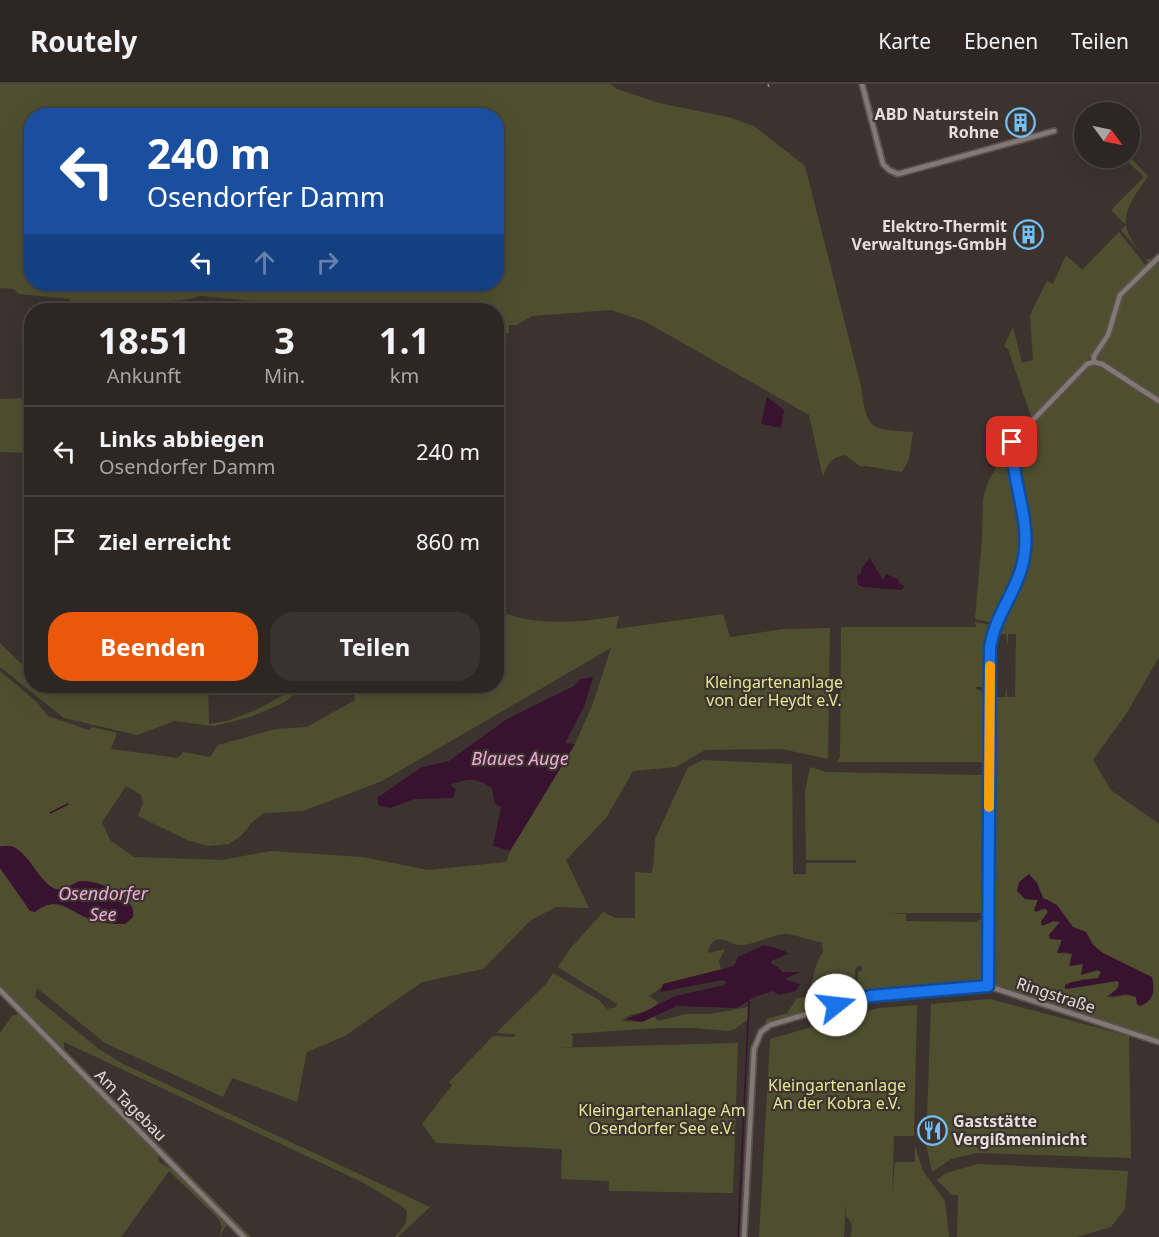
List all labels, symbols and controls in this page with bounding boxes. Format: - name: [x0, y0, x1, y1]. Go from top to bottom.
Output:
- text: Routely: [30, 22, 137, 60]
- text: Karte: [878, 27, 931, 55]
- text: Ebenen: [964, 27, 1038, 55]
- text: Teilen: [1071, 27, 1129, 55]
- north arrow: [1074, 102, 1140, 168]
- map controls: [1074, 102, 1140, 168]
- place label: ABD Naturstein Rohne: [875, 103, 999, 143]
- building icon: ABD Naturstein Rohne: [1004, 107, 1036, 139]
- text: 240 m: [147, 124, 271, 181]
- icon: left: [48, 132, 126, 210]
- text: Osendorfer Damm: [147, 178, 385, 215]
- place label: Elektro-Thermit Verwaltungs-GmbH: [852, 215, 1007, 255]
- building icon: Elektro-Thermit Verwaltungs-GmbH: [1012, 219, 1044, 251]
- icon: left: [185, 246, 218, 279]
- icon: ahead: [248, 246, 281, 279]
- icon: right: [311, 246, 344, 279]
- text: 18:51: [98, 316, 190, 365]
- text: 3: [274, 316, 295, 365]
- text: 1.1: [379, 316, 430, 365]
- text: Ankunft: [107, 362, 181, 389]
- text: Min.: [264, 362, 305, 389]
- text: km: [390, 362, 419, 389]
- pin: [986, 416, 1037, 467]
- text: Links abbiegen: [99, 423, 265, 453]
- icon: arrive: [995, 425, 1028, 458]
- icon: left: [48, 435, 81, 468]
- text: 240 m: [416, 436, 480, 466]
- text: Osendorfer Damm: [99, 453, 275, 480]
- icon: arrive: [48, 525, 81, 558]
- text: Ziel erreicht: [99, 526, 231, 556]
- text: 860 m: [416, 526, 480, 556]
- button: Beenden: [48, 612, 258, 681]
- button: Teilen: [270, 612, 480, 681]
- park label: Kleingartenanlage von der Heydt e.V.: [705, 671, 843, 711]
- water label: Blaues Auge: [471, 746, 569, 770]
- water label: Osendorfer See: [58, 881, 149, 926]
- street label: Ringstraße: [1014, 972, 1098, 1018]
- position arrow: [804, 973, 868, 1037]
- street label: Am Tagebau: [90, 1064, 172, 1146]
- park label: Kleingartenanlage An der Kobra e.V.: [768, 1074, 906, 1114]
- park label: Kleingartenanlage Am Osendorfer See e.V.: [578, 1099, 746, 1139]
- place label: Gaststätte Vergißmeninicht: [953, 1110, 1087, 1150]
- restaurant icon: Gaststätte Vergißmeninicht: [916, 1114, 948, 1146]

